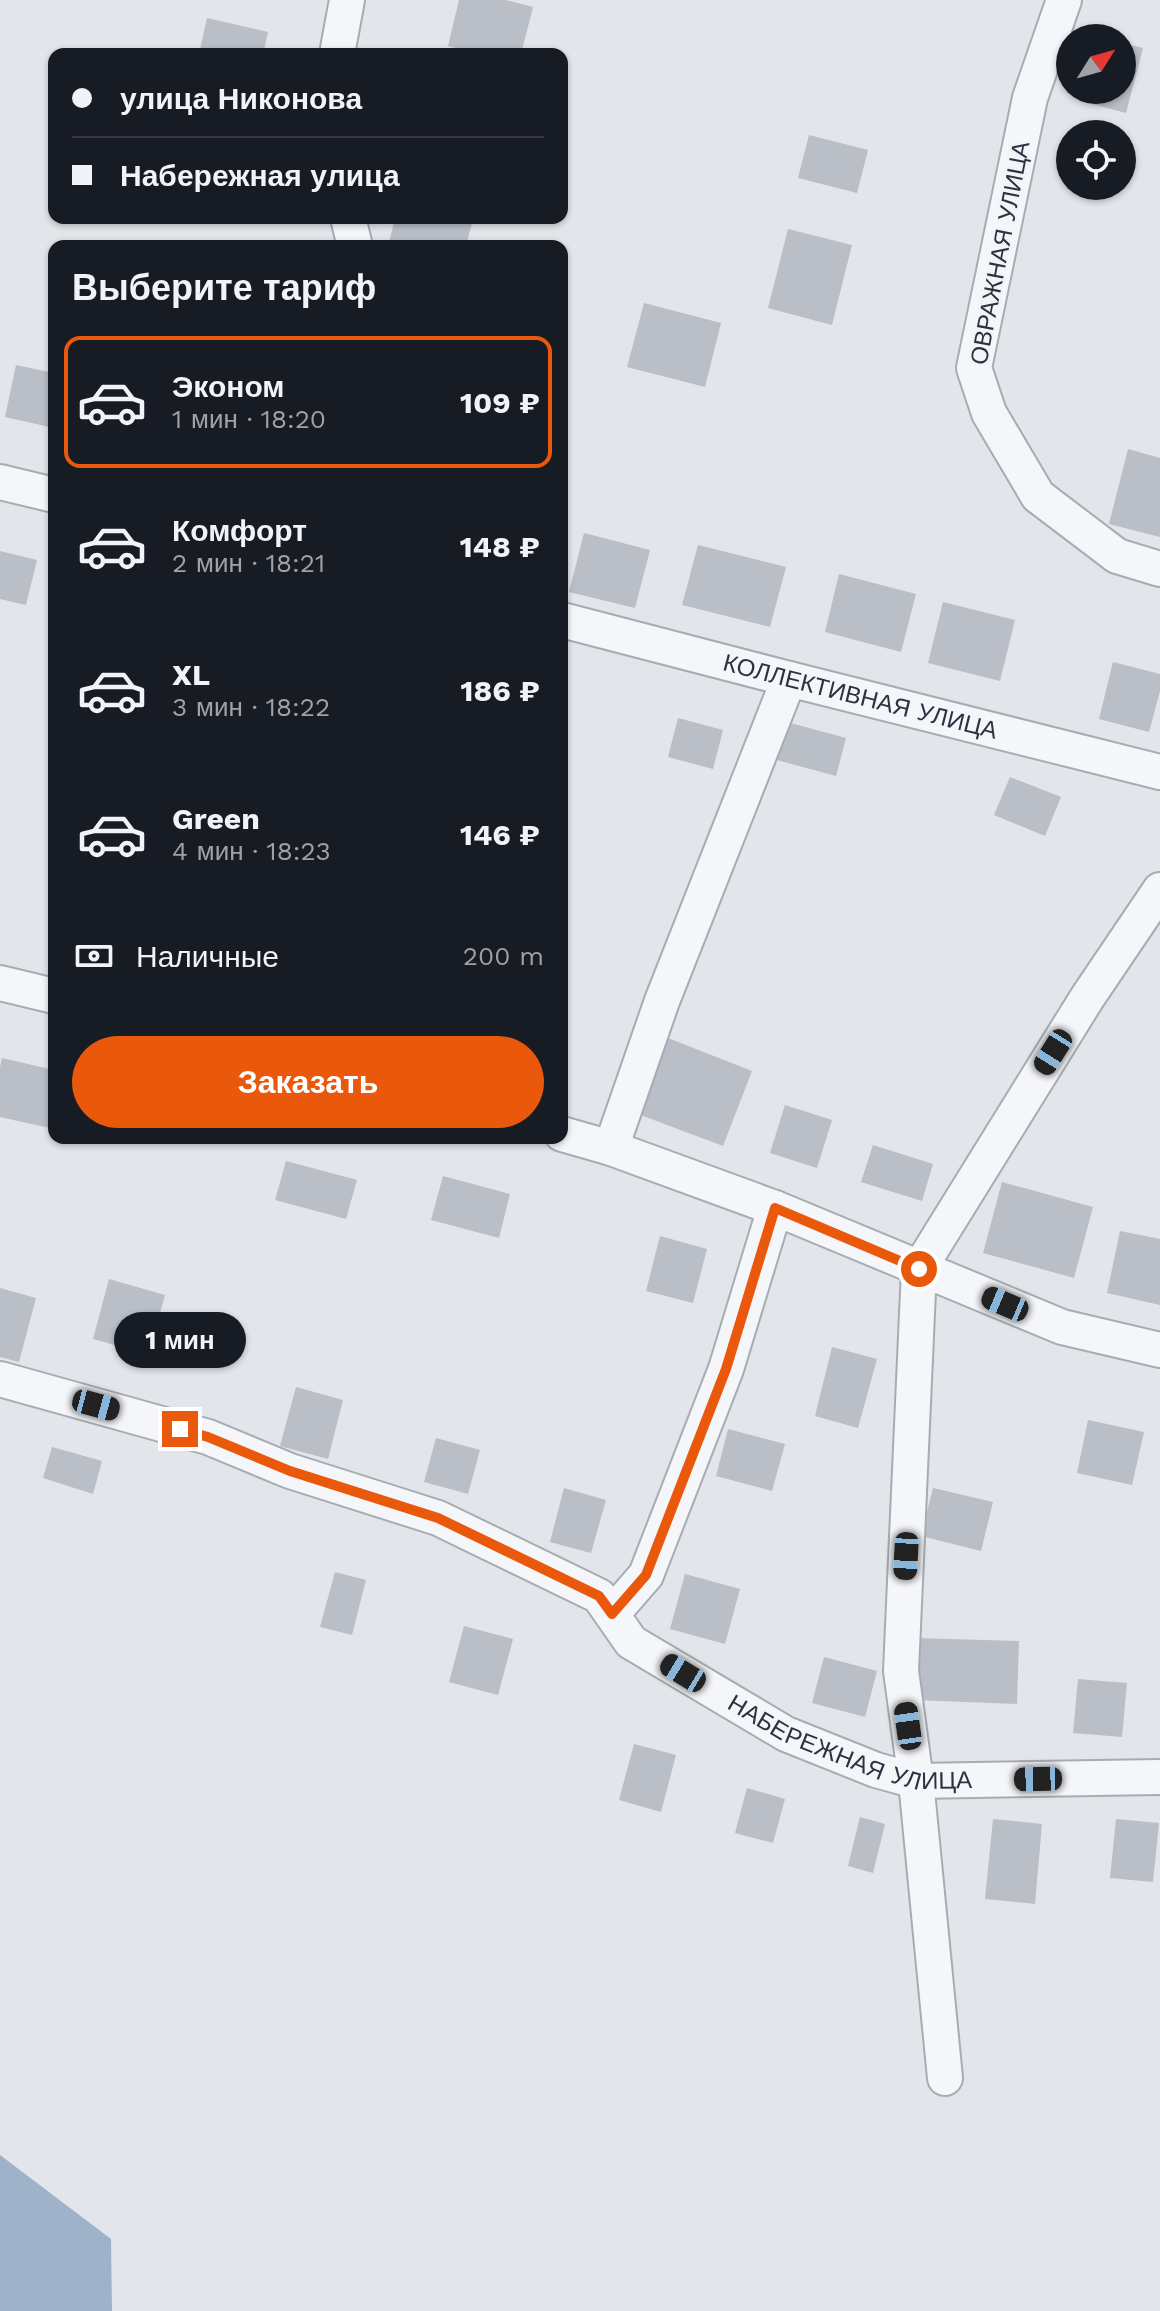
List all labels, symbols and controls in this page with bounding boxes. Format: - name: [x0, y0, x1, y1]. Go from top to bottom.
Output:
- north arrow: [1056, 24, 1136, 104]
- map controls: [1056, 24, 1136, 200]
- text: улица Никонова: [120, 81, 362, 116]
- button: locate: [1056, 120, 1136, 200]
- street label: ОВРАЖНАЯ УЛИЦА: [965, 139, 1035, 367]
- text: Набережная улица: [120, 158, 400, 193]
- text: Выберите тариф: [72, 267, 376, 309]
- icon: car: [76, 366, 148, 438]
- text: Эконом: [172, 369, 285, 404]
- text: 109 ₽: [460, 385, 540, 420]
- text: 1 мин · 18:20: [172, 404, 326, 434]
- icon: car: [76, 510, 148, 582]
- text: Комфорт: [172, 513, 307, 548]
- text: 148 ₽: [460, 529, 540, 564]
- text: 2 мин · 18:21: [172, 548, 325, 578]
- street label: КОЛЛЕКТИВНАЯ УЛИЦА: [720, 648, 1000, 745]
- icon: car: [76, 654, 148, 726]
- text: XL: [172, 657, 210, 692]
- text: 186 ₽: [461, 673, 540, 708]
- text: 3 мин · 18:22: [172, 692, 330, 722]
- icon: car: [76, 798, 148, 870]
- text: Green: [172, 801, 260, 836]
- text: 146 ₽: [460, 817, 540, 852]
- text: 4 мин · 18:23: [172, 836, 331, 866]
- icon: cash: [72, 934, 116, 978]
- text: Наличные: [136, 939, 279, 974]
- text: 200 m: [463, 941, 544, 971]
- car: [1030, 1025, 1076, 1079]
- button: Заказать: [72, 1036, 544, 1128]
- route start: [901, 1251, 937, 1287]
- car: [978, 1284, 1032, 1324]
- callout: 1 мин: [114, 1313, 246, 1369]
- text: 1 мин: [145, 1325, 215, 1355]
- car: [70, 1387, 122, 1423]
- route end: [162, 1411, 198, 1447]
- car: [893, 1531, 919, 1581]
- car: [656, 1650, 710, 1696]
- street label: НАБЕРЕЖНАЯ УЛИЦА: [723, 1689, 972, 1796]
- car: [893, 1701, 923, 1751]
- car: [1014, 1767, 1062, 1791]

